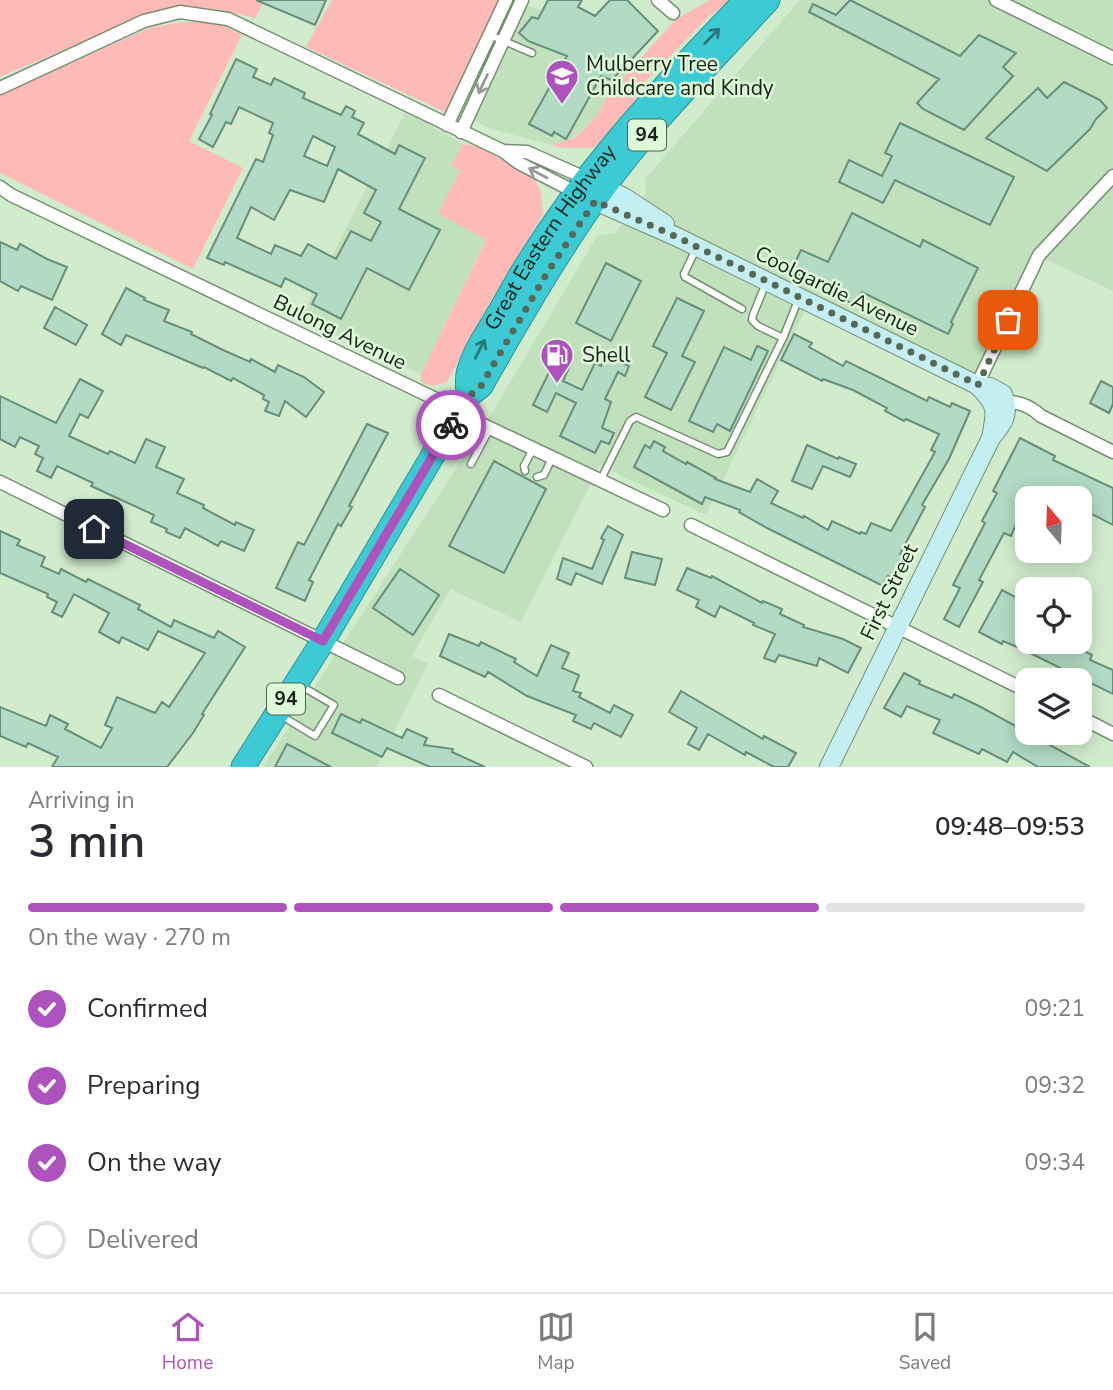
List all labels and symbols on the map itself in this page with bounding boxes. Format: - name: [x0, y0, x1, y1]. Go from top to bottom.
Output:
- one-way arrow: [703, 27, 720, 44]
- place label: Mulberry Tree Childcare and Kindy: [586, 50, 774, 102]
- school or university icon: Mulberry Tree Childcare and Kindy: [543, 57, 581, 106]
- one-way arrow: [476, 73, 489, 94]
- road number: 94: [628, 119, 666, 150]
- street label: Great Eastern Highway: [478, 138, 622, 336]
- one-way arrow: [528, 166, 549, 180]
- street label: Coolgardie Avenue: [750, 239, 924, 343]
- street label: Bulong Avenue: [269, 288, 411, 376]
- pin: [978, 290, 1038, 350]
- fuel station icon: Shell: [538, 336, 576, 385]
- one-way arrow: [473, 339, 487, 360]
- place label: Shell: [582, 341, 631, 369]
- courier: [416, 390, 486, 460]
- north arrow: [1015, 486, 1092, 564]
- pin: [64, 499, 124, 559]
- street label: First Street: [854, 539, 925, 645]
- road number: 94: [267, 684, 305, 714]

